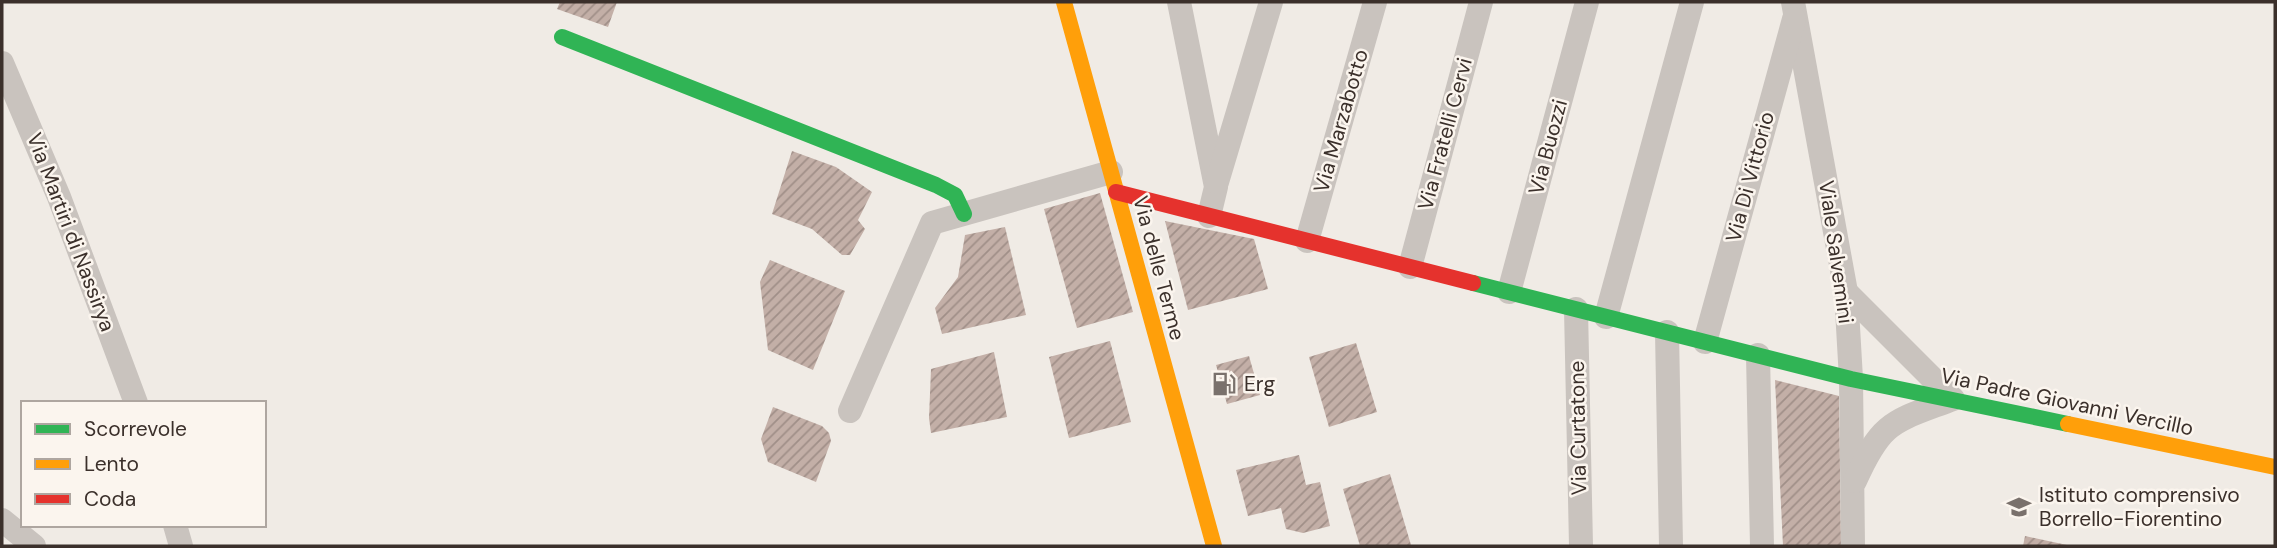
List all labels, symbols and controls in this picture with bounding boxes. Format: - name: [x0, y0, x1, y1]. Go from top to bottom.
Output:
- street label: Via Marzabotto: [1307, 46, 1375, 196]
- street label: Via Fratelli Cervi: [1411, 55, 1479, 213]
- street label: Via Buozzi: [1522, 96, 1574, 198]
- street label: Via Di Vittorio: [1719, 109, 1781, 245]
- street label: Via Martiri di Nassirya: [20, 129, 122, 335]
- street label: Viale Salvemini: [1812, 179, 1860, 325]
- street label: Via delle Terme: [1126, 193, 1192, 343]
- street label: Via Curtatone: [1563, 360, 1593, 496]
- street label: Via Padre Giovanni Vercillo: [1938, 362, 2196, 442]
- fuel station icon: Erg: [1210, 370, 1238, 398]
- place label: Erg: [1244, 370, 1275, 398]
- legend: [21, 401, 266, 527]
- text: Scorrevole: [84, 415, 187, 443]
- text: Lento: [84, 450, 139, 478]
- place label: Istituto comprensivo Borrello-Fiorentino: [2039, 481, 2240, 533]
- text: Coda: [84, 485, 136, 513]
- school or university icon: Istituto comprensivo Borrello-Fiorentino: [2005, 493, 2033, 521]

